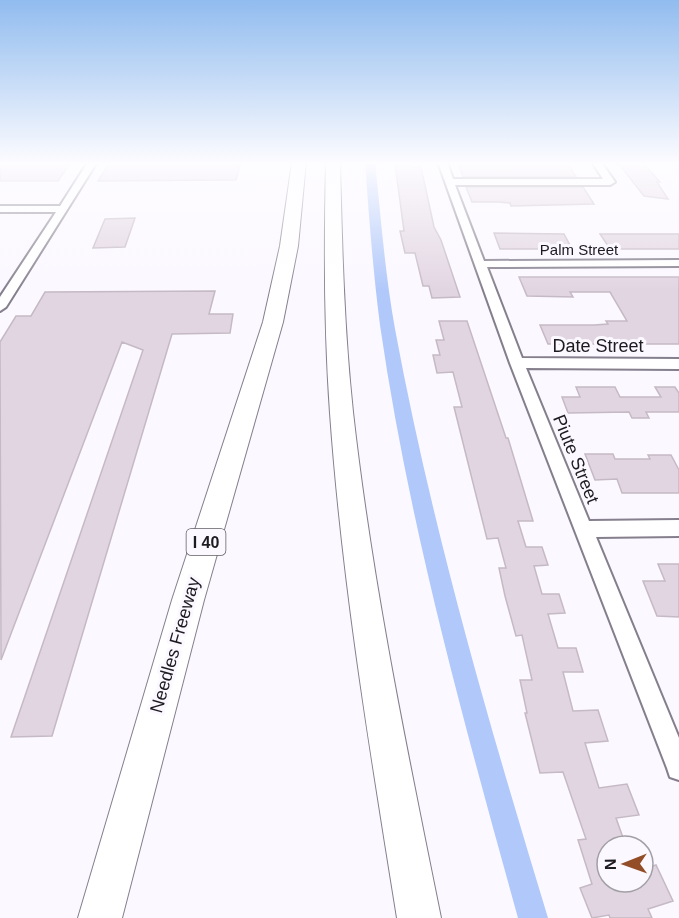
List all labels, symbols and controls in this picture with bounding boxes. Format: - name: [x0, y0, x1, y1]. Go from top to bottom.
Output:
- street label: Palm Street: [540, 241, 619, 258]
- street label: Date Street: [552, 336, 644, 356]
- street label: Piute Street: [549, 412, 603, 506]
- road number: I 40: [186, 529, 226, 555]
- street label: Needles Freeway: [146, 575, 204, 715]
- north arrow: [595, 834, 655, 894]
- text: N: [602, 858, 619, 870]

